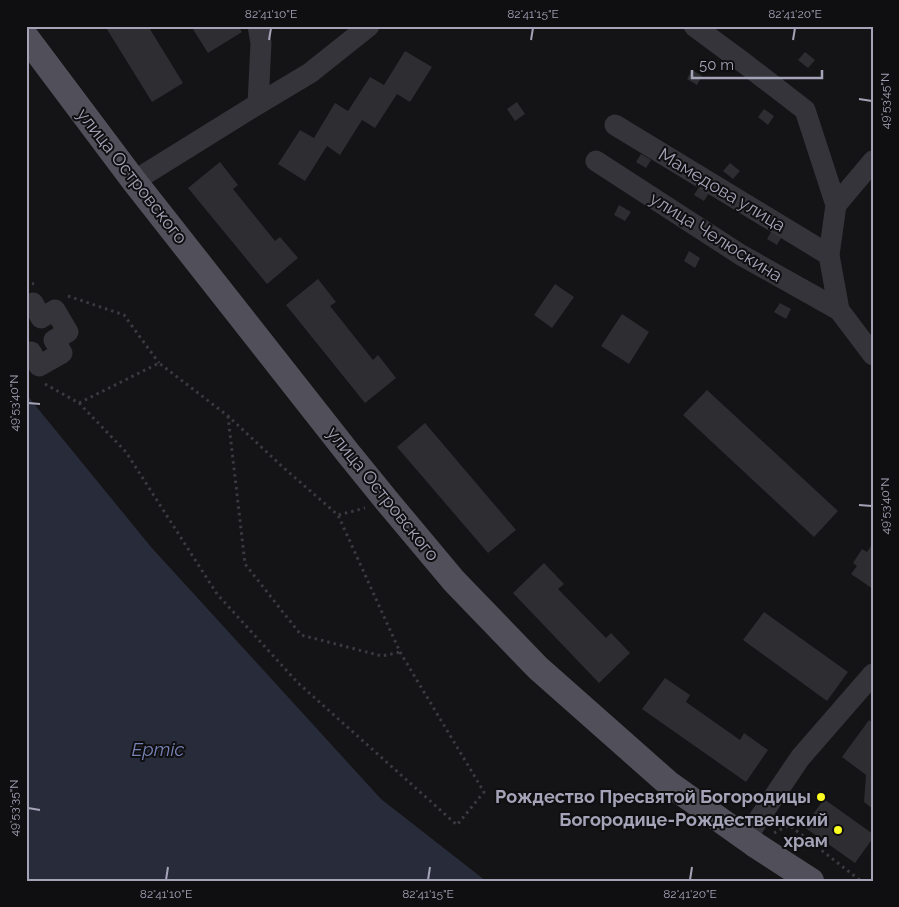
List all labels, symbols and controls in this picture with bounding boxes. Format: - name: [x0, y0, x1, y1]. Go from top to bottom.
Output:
- text: 82°41'10"E: [245, 7, 297, 21]
- text: 82°41'15"E: [507, 7, 559, 21]
- text: 82°41'20"E: [768, 7, 822, 21]
- scale bar: [692, 48, 822, 80]
- text: 50 m: [699, 56, 734, 74]
- text: 49°53'45"N: [878, 73, 892, 129]
- street label: улица Островского: [73, 104, 192, 248]
- street label: Мамедова улица: [655, 143, 790, 236]
- street label: улица Челюскина: [646, 187, 786, 286]
- text: 49°53'40"N: [7, 374, 21, 432]
- street label: улица Островского: [323, 422, 444, 565]
- text: 49°53'40"N: [878, 477, 892, 535]
- water label: Ертіс: [132, 738, 185, 760]
- text: 49°53'35"N: [7, 779, 21, 837]
- place label: Рождество Пресвятой Богородицы: [495, 786, 811, 807]
- marker: Рождество Пресвятой Богородицы: [815, 791, 827, 803]
- place label: Богородице-Рождественский храм: [559, 809, 828, 851]
- marker: Богородице-Рождественский храм: [832, 824, 844, 836]
- text: 82°41'10"E: [140, 887, 192, 901]
- text: 82°41'15"E: [402, 887, 454, 901]
- text: 82°41'20"E: [663, 887, 717, 901]

